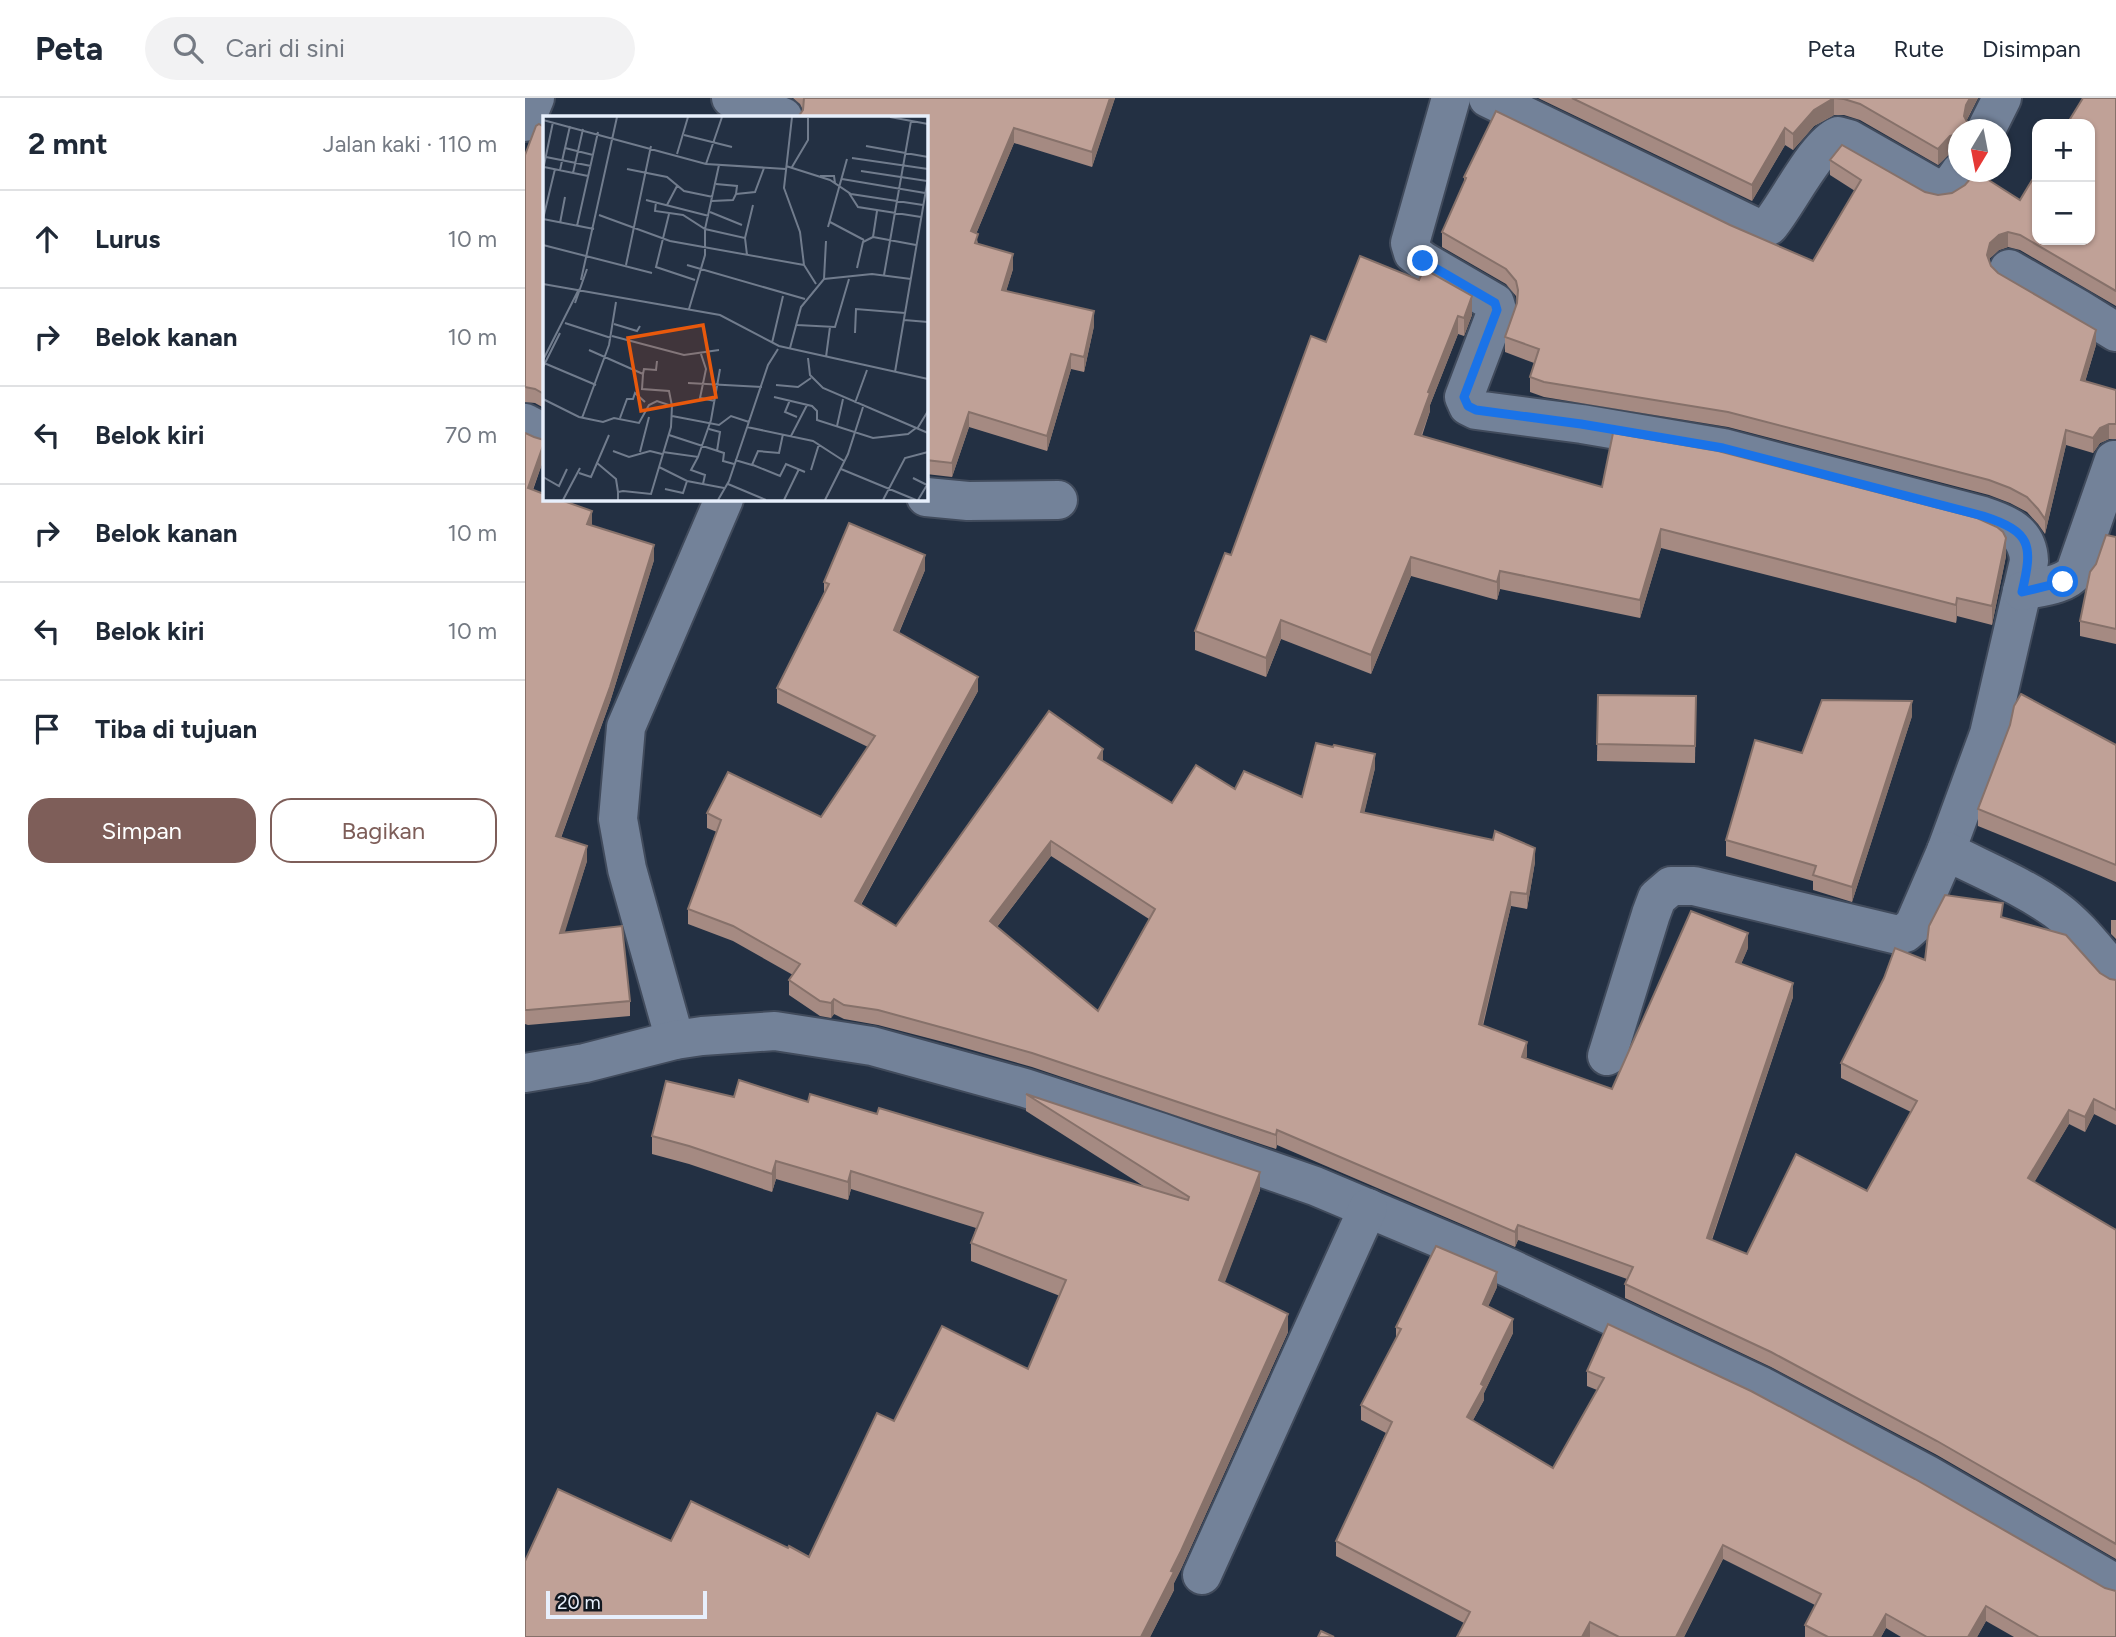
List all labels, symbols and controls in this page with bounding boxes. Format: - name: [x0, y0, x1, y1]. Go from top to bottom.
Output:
- search box: [145, 17, 635, 80]
- text: Peta: [35, 29, 103, 68]
- icon: search: [169, 29, 207, 67]
- text: Cari di sini: [225, 32, 345, 64]
- text: Peta: [1807, 34, 1855, 63]
- text: Rute: [1893, 34, 1944, 63]
- text: Disimpan: [1982, 34, 2081, 63]
- inset map: [543, 116, 927, 500]
- north arrow: [1948, 119, 2011, 182]
- map controls: [2032, 119, 2095, 245]
- button: +: [2032, 119, 2095, 182]
- text: 2 mnt: [28, 125, 108, 162]
- text: Jalan kaki · 110 m: [323, 130, 497, 158]
- button: −: [2032, 182, 2095, 245]
- icon: ahead: [28, 220, 66, 258]
- text: Lurus: [95, 223, 160, 255]
- text: 10 m: [448, 225, 497, 253]
- route end: [1407, 245, 1438, 276]
- icon: right: [28, 318, 66, 356]
- text: Belok kanan: [95, 321, 238, 353]
- text: 10 m: [448, 323, 497, 351]
- icon: left: [28, 416, 66, 454]
- text: Belok kiri: [95, 419, 204, 451]
- text: 70 m: [445, 421, 497, 449]
- icon: right: [28, 514, 66, 552]
- text: Belok kanan: [95, 517, 238, 549]
- text: 10 m: [448, 519, 497, 547]
- route start: [2047, 566, 2078, 597]
- icon: left: [28, 612, 66, 650]
- text: Belok kiri: [95, 615, 204, 647]
- text: 10 m: [448, 617, 497, 645]
- icon: arrive: [28, 710, 66, 748]
- text: Tiba di tujuan: [95, 713, 257, 745]
- button: Simpan: [28, 798, 256, 863]
- button: Bagikan: [270, 798, 497, 863]
- scale bar: [546, 1588, 707, 1620]
- text: 20 m: [557, 1591, 601, 1614]

